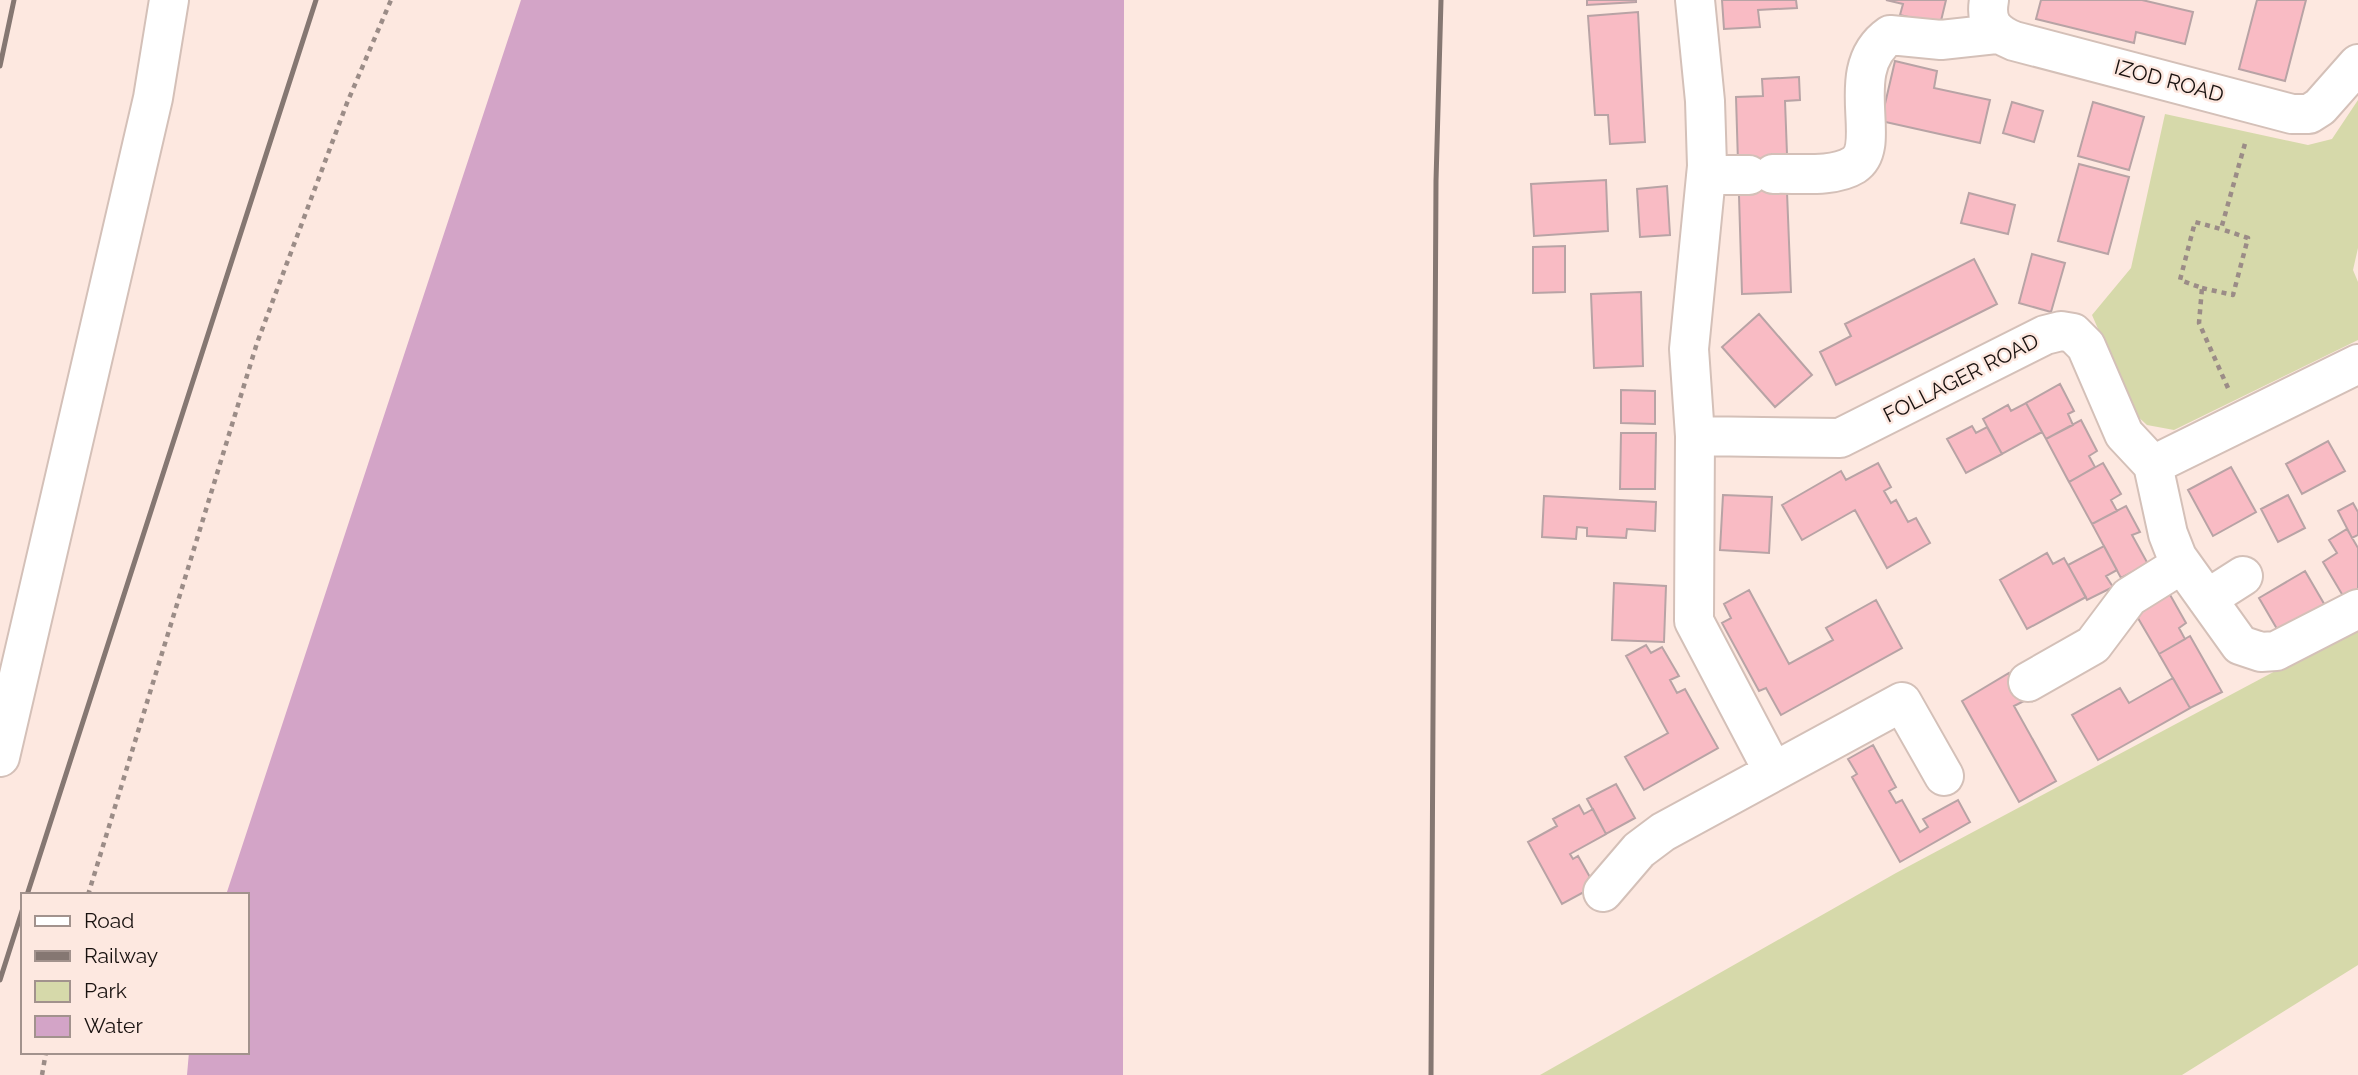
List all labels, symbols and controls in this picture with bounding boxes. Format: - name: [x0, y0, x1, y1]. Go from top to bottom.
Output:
- street label: IZOD ROAD: [2112, 54, 2227, 107]
- street label: FOLLAGER ROAD: [1879, 328, 2043, 428]
- legend: [21, 893, 248, 1054]
- text: Road: [84, 908, 134, 933]
- text: Railway: [84, 943, 158, 968]
- text: Park: [84, 978, 127, 1003]
- text: Water: [84, 1013, 143, 1038]

